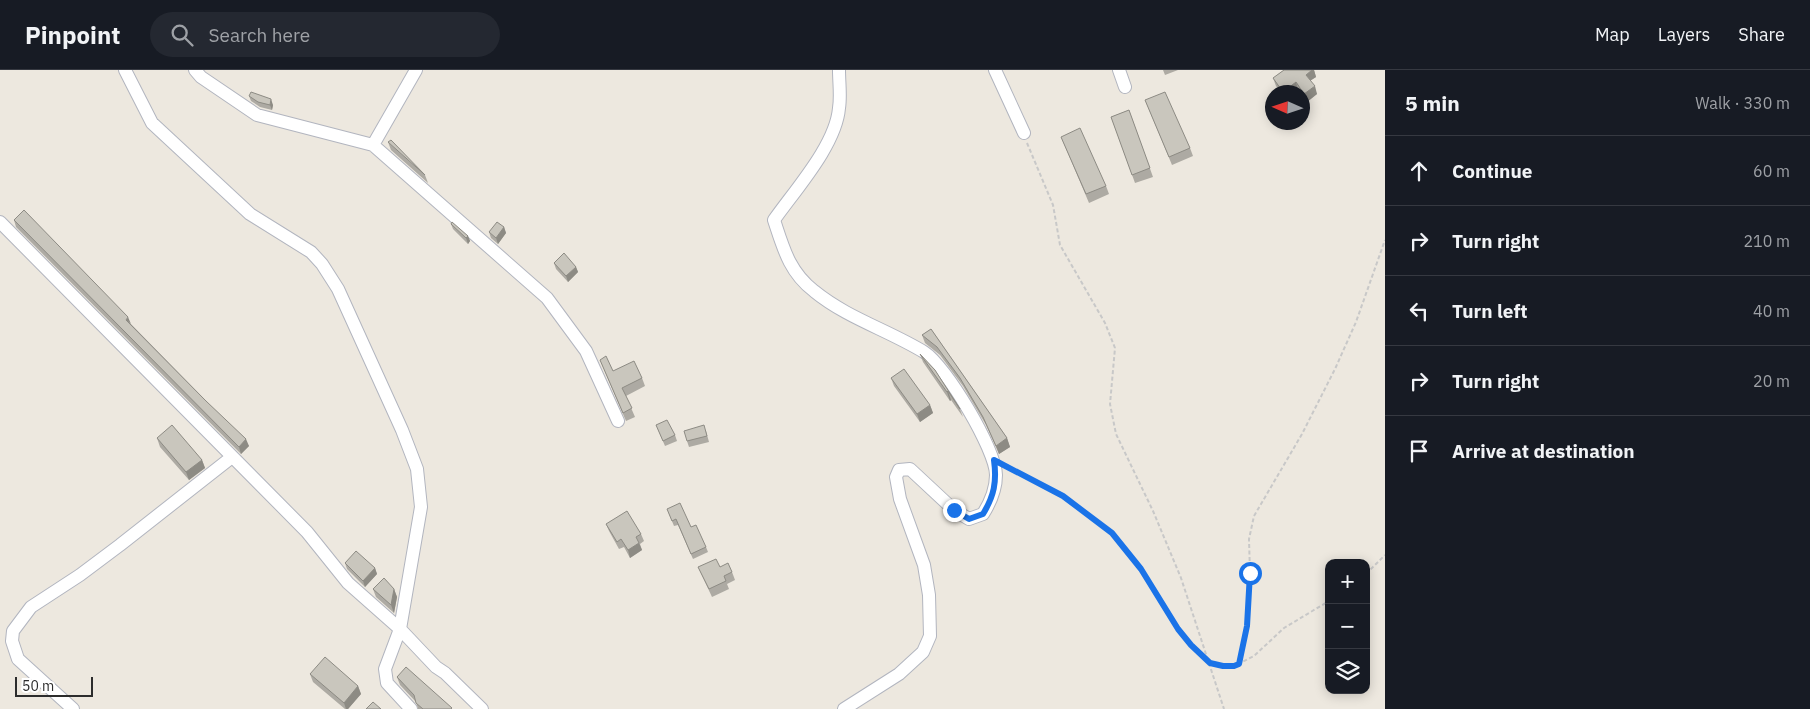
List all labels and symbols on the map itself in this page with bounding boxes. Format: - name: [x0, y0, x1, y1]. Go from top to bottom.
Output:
- north arrow: [1265, 85, 1310, 130]
- route end: [943, 499, 966, 522]
- route start: [1239, 562, 1262, 585]
- scale bar: [15, 674, 92, 697]

